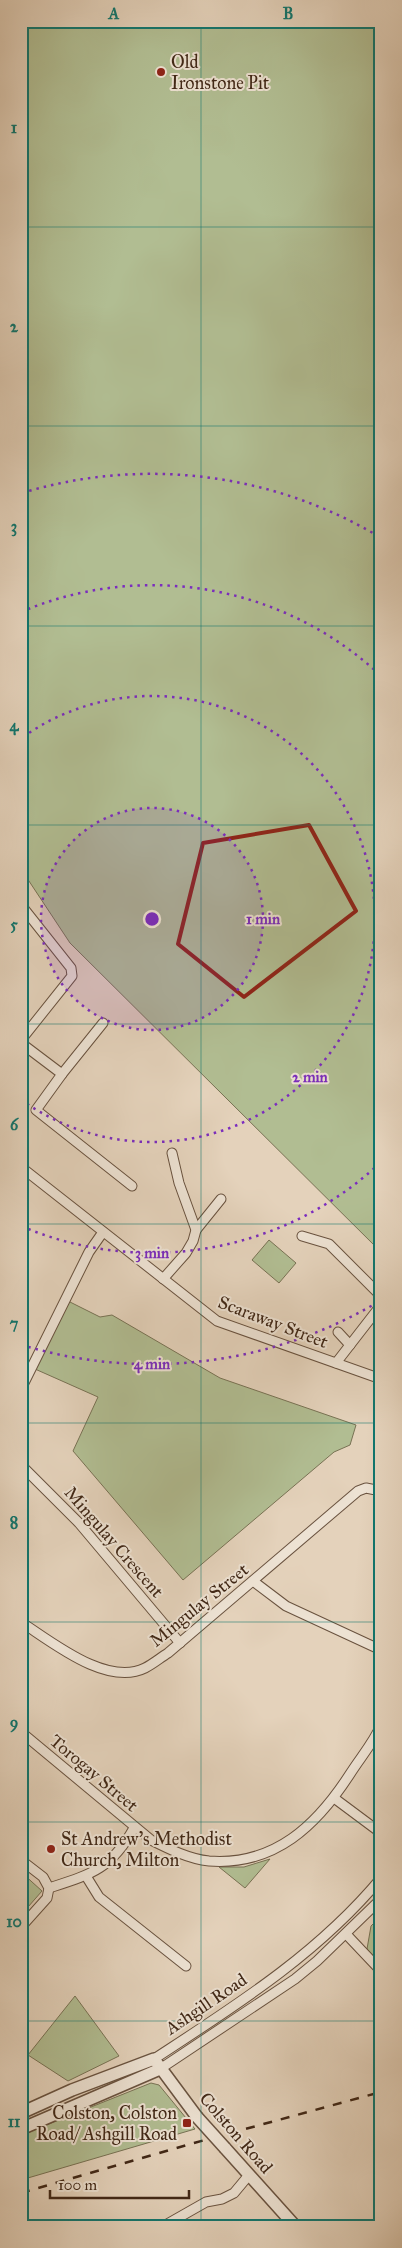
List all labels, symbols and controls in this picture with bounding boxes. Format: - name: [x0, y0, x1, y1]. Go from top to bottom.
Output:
- text: A: [108, 4, 120, 23]
- text: B: [283, 4, 293, 23]
- place label: Old Ironstone Pit: [171, 51, 270, 94]
- marker: Old Ironstone Pit: [155, 66, 167, 78]
- text: 1: [11, 118, 18, 137]
- text: 2: [10, 317, 19, 336]
- text: 3: [11, 517, 17, 537]
- text: 4: [10, 716, 20, 736]
- centre of rings: [143, 910, 161, 928]
- text: 1 min: [246, 910, 281, 928]
- text: 5: [10, 915, 18, 934]
- text: 2 min: [292, 1068, 329, 1086]
- text: 6: [10, 1115, 19, 1134]
- text: 3 min: [135, 1244, 170, 1263]
- street label: Scaraway Street: [215, 1291, 332, 1353]
- text: 7: [10, 1314, 19, 1333]
- text: 4 min: [134, 1355, 171, 1374]
- street label: Mingulay Crescent: [59, 1482, 169, 1603]
- text: 8: [10, 1513, 18, 1532]
- street label: Mingulay Street: [145, 1558, 254, 1652]
- text: 9: [10, 1713, 18, 1733]
- street label: Torogay Street: [45, 1730, 143, 1818]
- place label: St Andrew's Methodist Church, Milton: [61, 1828, 232, 1871]
- marker: St Andrew's Methodist Church, Milton: [45, 1843, 57, 1855]
- text: 10: [6, 1912, 22, 1931]
- street label: Ashgill Road: [160, 1969, 252, 2041]
- street label: Colston Road: [195, 2088, 277, 2178]
- place label: Colston, Colston Road/ Ashgill Road: [36, 2102, 177, 2146]
- text: 11: [8, 2112, 21, 2131]
- marker: Colston, Colston Road/ Ashgill Road: [181, 2117, 193, 2129]
- scale bar: [50, 2168, 189, 2200]
- text: 100 m: [58, 2176, 98, 2194]

